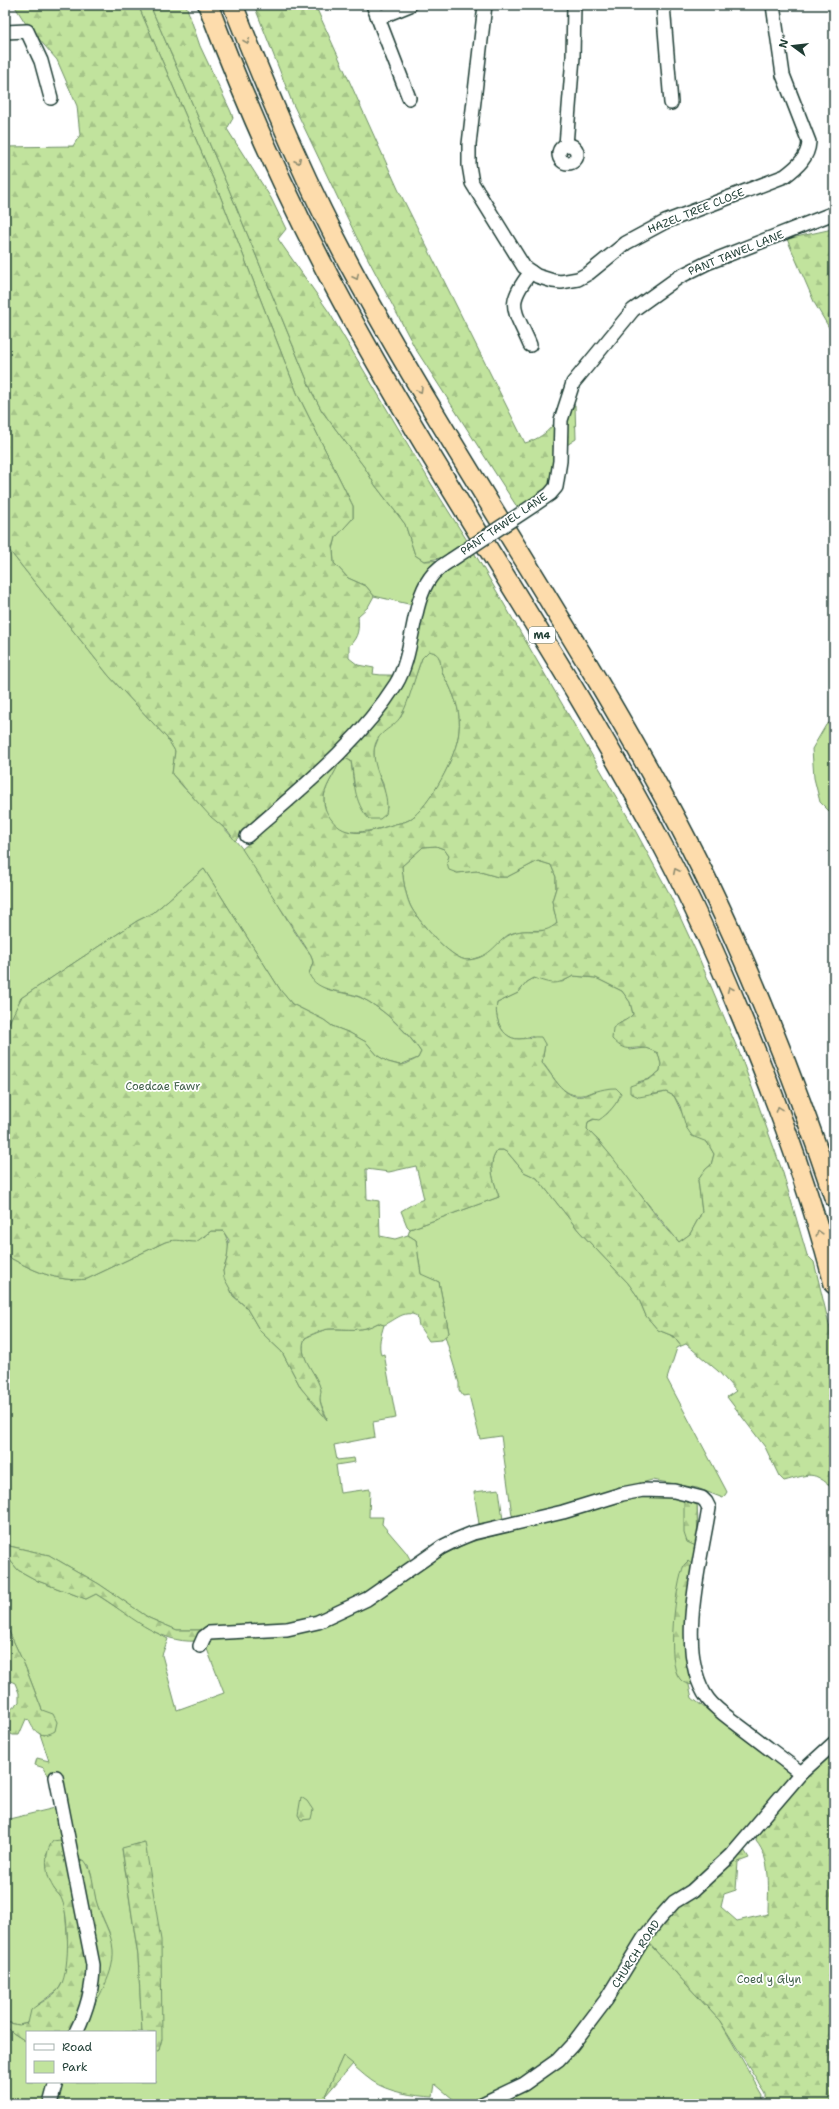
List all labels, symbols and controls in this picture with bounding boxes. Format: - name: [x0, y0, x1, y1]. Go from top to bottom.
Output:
- north arrow: [773, 26, 813, 66]
- text: N: [775, 37, 792, 50]
- one-way arrow: [243, 38, 251, 45]
- one-way arrow: [293, 157, 301, 164]
- street label: HAZEL TREE CLOSE: [645, 185, 747, 237]
- street label: PANT TAWEL LANE: [686, 227, 786, 279]
- one-way arrow: [351, 273, 359, 280]
- one-way arrow: [416, 386, 423, 393]
- street label: PANT TAWEL LANE: [458, 489, 551, 559]
- road number: M4: [529, 627, 555, 643]
- one-way arrow: [673, 868, 681, 875]
- one-way arrow: [727, 985, 735, 993]
- park label: Coedcae Fawr: [125, 1079, 201, 1094]
- one-way arrow: [775, 1106, 783, 1113]
- one-way arrow: [815, 1230, 824, 1237]
- street label: CHURCH ROAD: [608, 1917, 664, 1991]
- park label: Coed y Glyn: [737, 1972, 801, 1987]
- legend: [26, 2031, 156, 2083]
- text: Road: [62, 2039, 93, 2055]
- text: Park: [62, 2059, 88, 2075]

